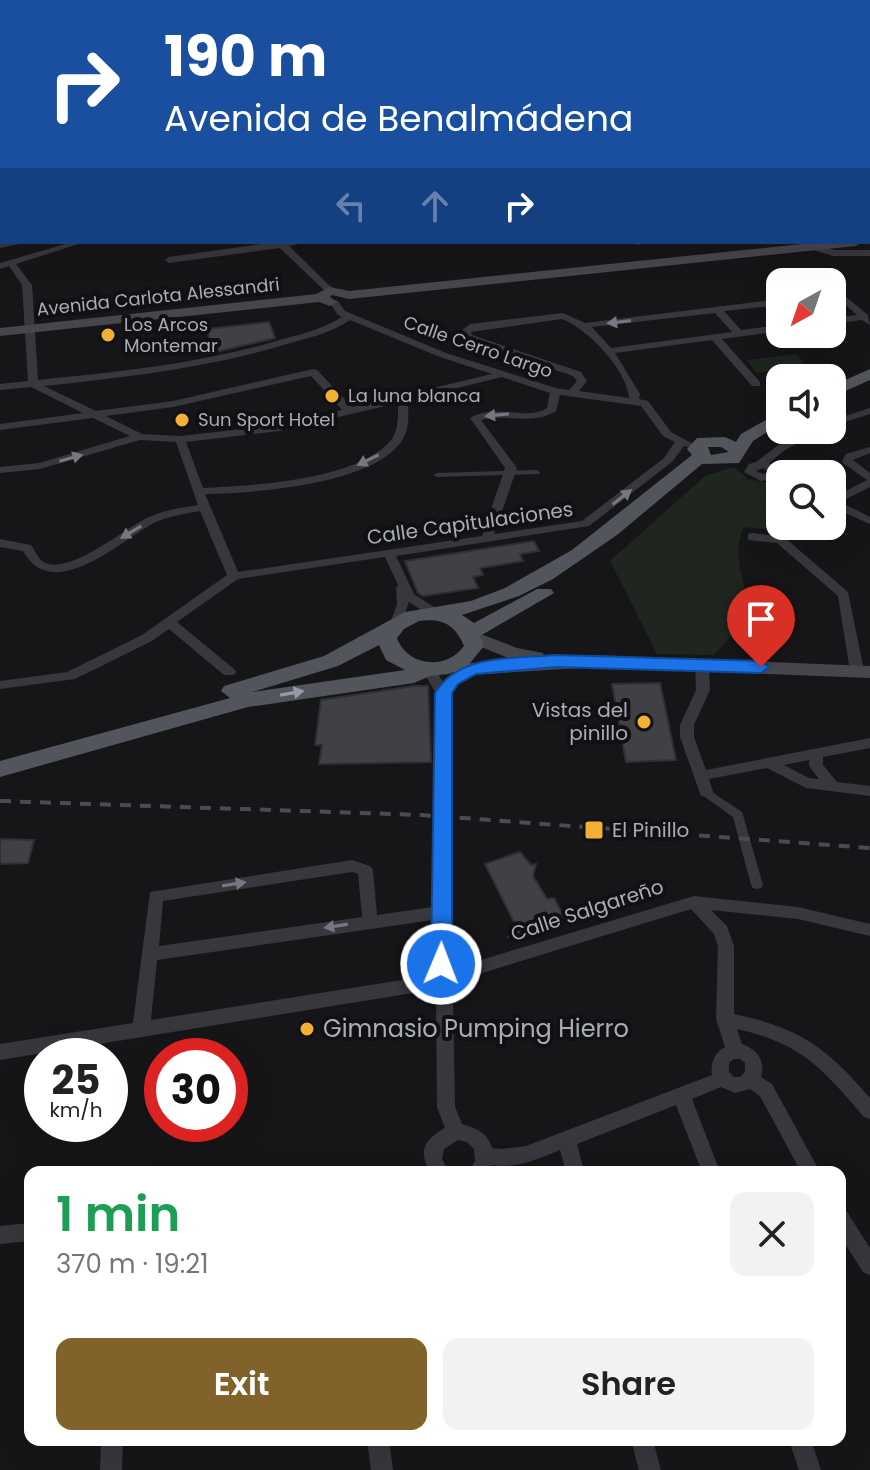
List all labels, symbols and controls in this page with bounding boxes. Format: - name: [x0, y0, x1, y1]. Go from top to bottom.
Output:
- text: 190 m: [164, 17, 327, 96]
- icon: right: [32, 32, 136, 136]
- text: Avenida de Benalmádena: [164, 93, 633, 144]
- icon: left: [329, 184, 373, 228]
- icon: ahead: [413, 184, 457, 228]
- icon: right: [497, 184, 541, 228]
- north arrow: [766, 268, 846, 348]
- map controls: [766, 268, 846, 540]
- street label: Avenida Carlota Alessandri: [35, 271, 281, 322]
- street label: Calle Cerro Largo: [400, 309, 556, 384]
- place label: Los Arcos Montemar: [124, 312, 218, 358]
- one-way arrow: [606, 315, 631, 328]
- marker: Los Arcos Montemar: [99, 326, 117, 344]
- button: sound: [766, 364, 846, 444]
- place label: La luna blanca: [348, 383, 481, 408]
- marker: La luna blanca: [323, 387, 341, 405]
- place label: Sun Sport Hotel: [198, 407, 335, 432]
- one-way arrow: [484, 409, 509, 422]
- marker: Sun Sport Hotel: [173, 411, 191, 429]
- one-way arrow: [58, 451, 83, 463]
- one-way arrow: [356, 454, 379, 467]
- button: search: [766, 460, 846, 540]
- one-way arrow: [612, 489, 632, 506]
- street label: Calle Capitulaciones: [365, 495, 575, 551]
- one-way arrow: [120, 525, 142, 539]
- pin: [727, 585, 795, 667]
- icon: arrive: [739, 597, 783, 641]
- one-way arrow: [280, 686, 305, 698]
- place label: Vistas del pinillo: [532, 696, 628, 747]
- marker: Vistas del pinillo: [635, 713, 653, 731]
- place label: El Pinillo: [612, 816, 689, 844]
- marker: El Pinillo: [583, 819, 605, 841]
- street label: Calle Salgareño: [507, 872, 667, 948]
- one-way arrow: [221, 877, 246, 890]
- one-way arrow: [324, 920, 349, 933]
- position arrow: [399, 922, 483, 1006]
- place label: Gimnasio Pumping Hierro: [323, 1012, 629, 1045]
- marker: Gimnasio Pumping Hierro: [298, 1020, 316, 1038]
- speed limit sign: 30: [144, 1038, 248, 1142]
- text: 25: [52, 1052, 100, 1108]
- text: km/h: [49, 1096, 103, 1124]
- text: 1 min: [56, 1181, 180, 1248]
- button: close: [730, 1192, 814, 1276]
- text: 370 m · 19:21: [56, 1246, 208, 1282]
- button: Exit: [56, 1338, 427, 1430]
- button: Share: [443, 1338, 814, 1430]

